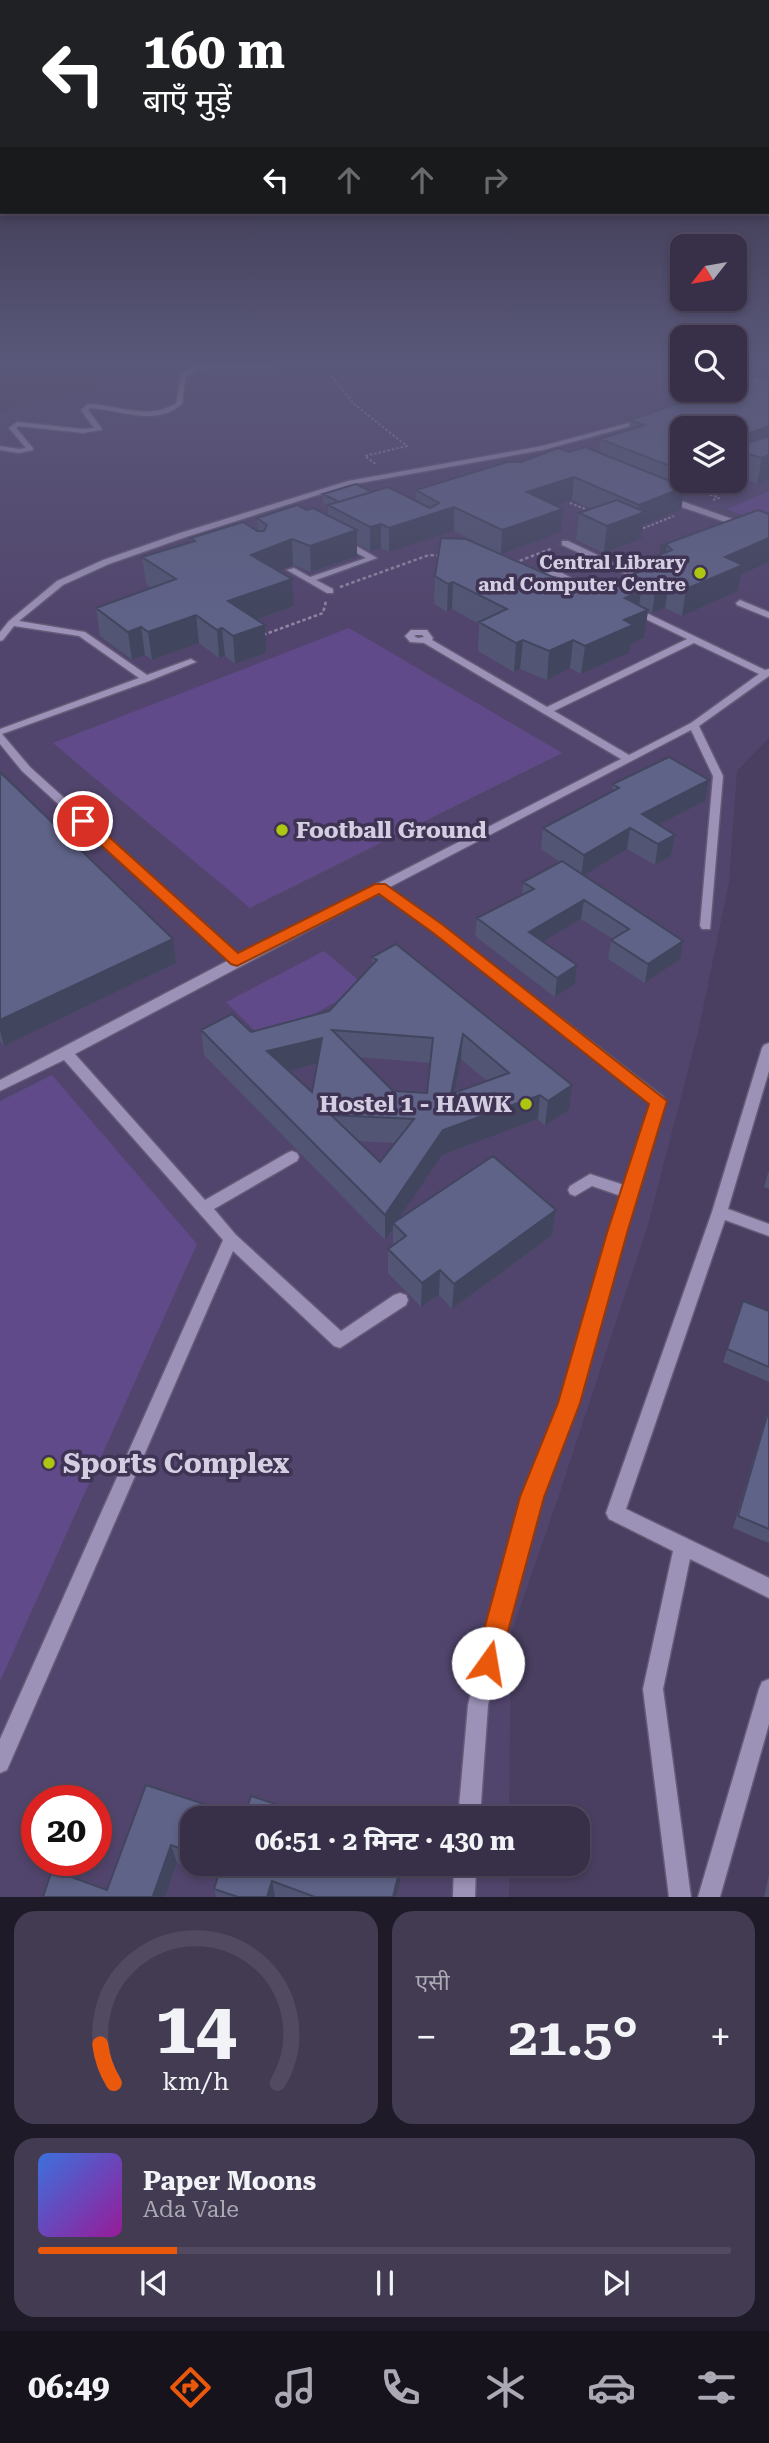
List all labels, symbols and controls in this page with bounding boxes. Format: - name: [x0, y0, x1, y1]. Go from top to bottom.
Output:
- text: 160 m: [143, 23, 285, 80]
- icon: left: [28, 28, 119, 119]
- text: बाएँ मुड़ें: [143, 82, 232, 120]
- icon: left: [257, 161, 295, 199]
- icon: ahead: [330, 161, 368, 199]
- icon: ahead: [403, 161, 441, 199]
- icon: right: [476, 161, 514, 199]
- north arrow: [670, 234, 747, 312]
- map controls: [670, 234, 747, 493]
- button: search: [670, 325, 747, 402]
- button: layers: [670, 416, 747, 493]
- place label: Central Library and Computer Centre: [478, 551, 687, 596]
- marker: Central Library and Computer Centre: [692, 565, 708, 581]
- pin: [53, 791, 113, 851]
- icon: arrive: [64, 802, 102, 840]
- place label: Football Ground: [296, 817, 487, 844]
- marker: Football Ground: [274, 822, 290, 838]
- place label: Hostel 1 - HAWK: [319, 1091, 512, 1118]
- marker: Hostel 1 - HAWK: [518, 1096, 534, 1112]
- place label: Sports Complex: [63, 1447, 290, 1480]
- marker: Sports Complex: [41, 1455, 57, 1471]
- position arrow: [451, 1626, 525, 1700]
- speed limit sign: 20: [21, 1785, 112, 1876]
- text: 06:51 · 2 मिनट · 430 m: [255, 1826, 515, 1856]
- text: एसी: [416, 1969, 450, 1996]
- text: 14: [155, 1987, 237, 2072]
- text: 21.5°: [508, 2007, 638, 2068]
- text: −: [416, 2015, 437, 2059]
- text: +: [710, 2015, 731, 2059]
- text: km/h: [162, 2067, 229, 2096]
- text: Paper Moons: [143, 2166, 316, 2196]
- text: Ada Vale: [143, 2196, 239, 2223]
- icon: previous: [135, 2264, 173, 2302]
- icon: pause: [366, 2264, 404, 2302]
- icon: next: [597, 2264, 635, 2302]
- icon: directions: [166, 2363, 215, 2412]
- icon: music: [271, 2363, 320, 2412]
- icon: phone: [376, 2363, 425, 2412]
- icon: climate: [481, 2363, 530, 2412]
- icon: car: [587, 2363, 636, 2412]
- icon: filters: [692, 2363, 741, 2412]
- text: 06:49: [28, 2368, 110, 2406]

